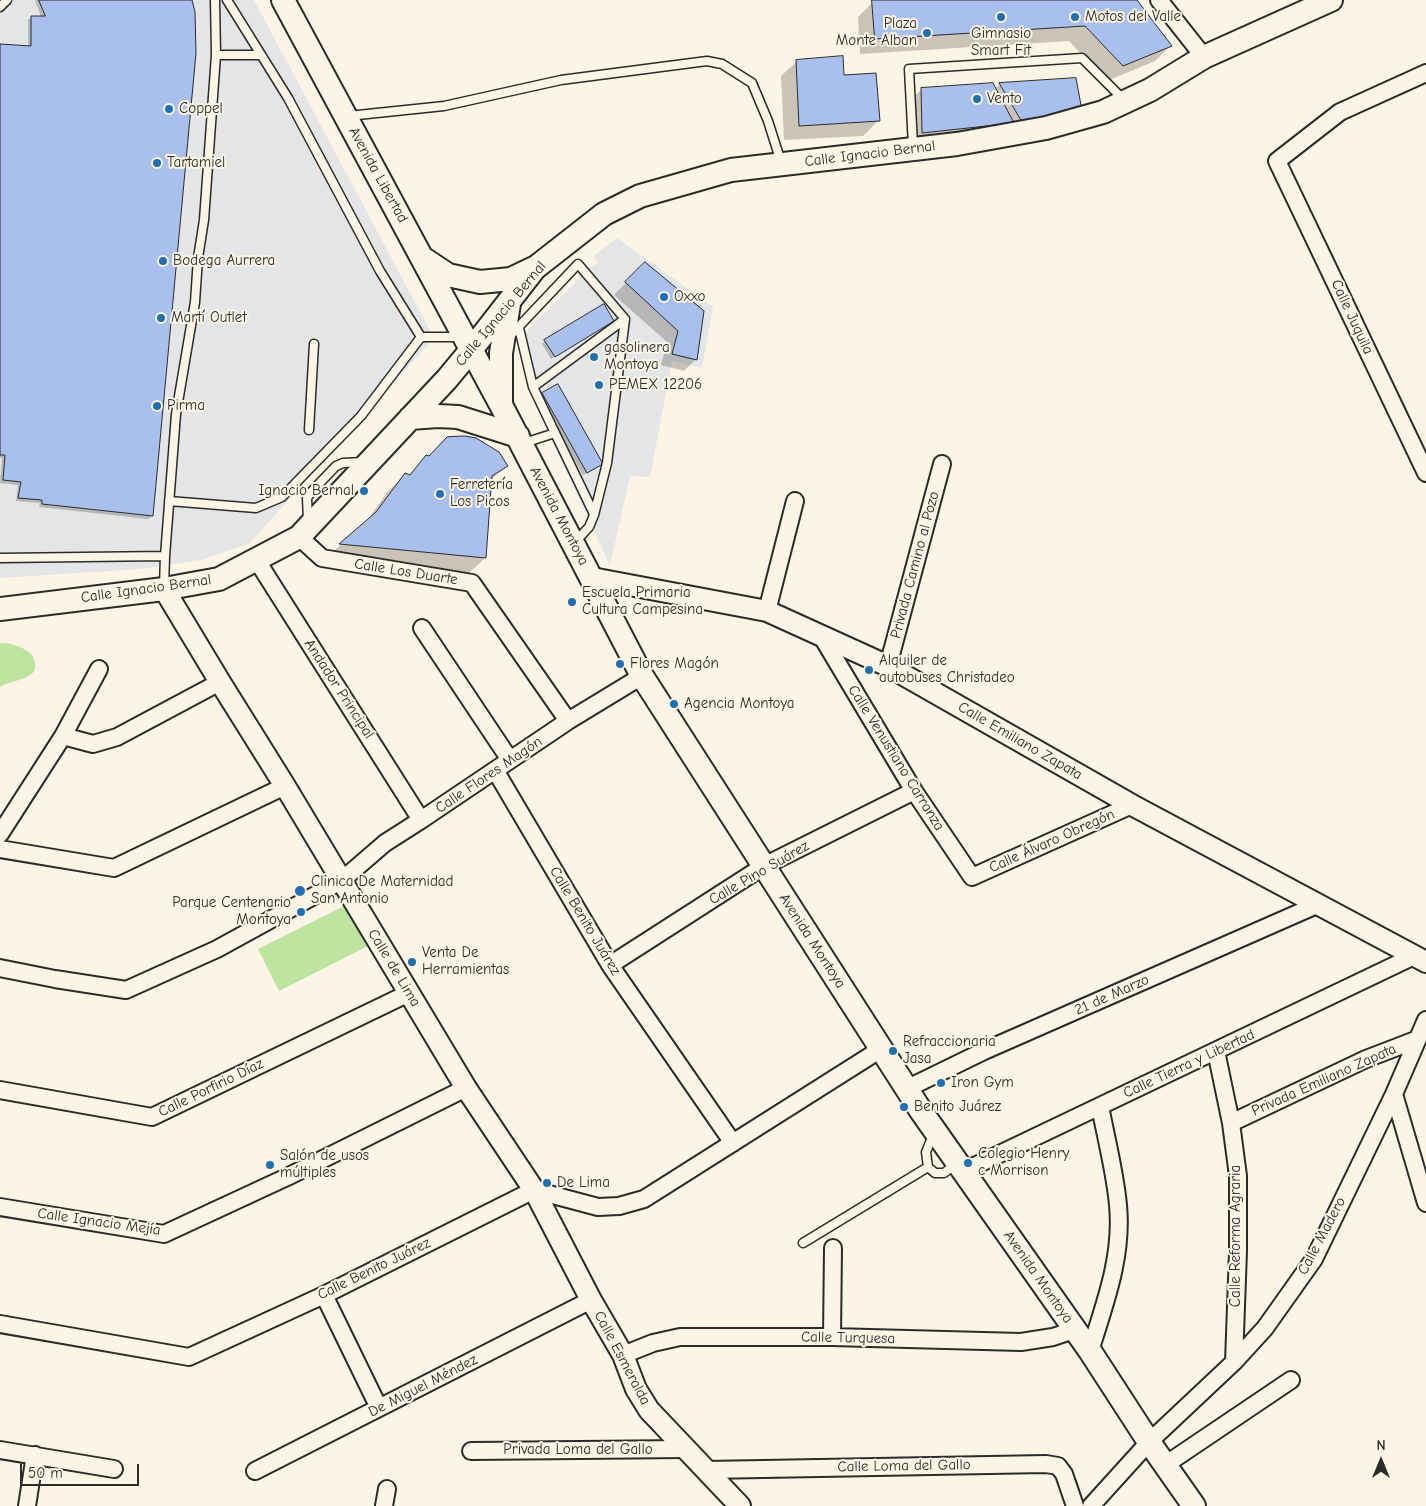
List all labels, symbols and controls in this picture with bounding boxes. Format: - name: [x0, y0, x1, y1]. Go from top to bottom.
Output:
- place label: Motos del Valle: [1085, 8, 1181, 26]
- marker: Gimnasio Smart Fit: [995, 11, 1007, 23]
- marker: Motos del Valle: [1069, 11, 1081, 23]
- place label: Plaza Monte Alban: [836, 15, 917, 50]
- place label: Gimnasio Smart Fit: [971, 25, 1031, 60]
- marker: Plaza Monte Alban: [921, 27, 933, 39]
- place label: Vento: [987, 90, 1022, 108]
- marker: Vento: [971, 93, 983, 105]
- place label: Coppel: [179, 100, 223, 118]
- marker: Coppel: [163, 103, 175, 115]
- street label: Avenida Libertad: [344, 124, 412, 226]
- street label: Calle Ignacio Bernal: [804, 137, 936, 171]
- place label: Tartamiel: [167, 154, 225, 172]
- marker: Tartamiel: [151, 157, 163, 169]
- place label: Bodega Aurrera: [173, 252, 275, 270]
- marker: Bodega Aurrera: [157, 255, 169, 267]
- street label: Calle Ignacio Bernal: [452, 258, 550, 370]
- street label: Calle Juquila: [1327, 277, 1377, 357]
- place label: Oxxo: [674, 288, 705, 306]
- marker: Oxxo: [658, 291, 670, 303]
- place label: Martí Outlet: [171, 309, 247, 327]
- marker: Martí Outlet: [155, 312, 167, 324]
- place label: gasolinera Montoya: [604, 339, 670, 374]
- marker: gasolinera Montoya: [588, 351, 600, 363]
- place label: PEMEX 12206: [609, 376, 702, 394]
- marker: PEMEX 12206: [593, 379, 605, 391]
- place label: Pirma: [167, 397, 205, 415]
- marker: Pirma: [151, 400, 163, 412]
- street label: Avenida Montoya: [525, 464, 593, 568]
- place label: Ferretería Los Picos: [450, 476, 513, 511]
- place label: Ignacio Bernal: [258, 482, 354, 500]
- marker: Ignacio Bernal: [358, 485, 370, 497]
- marker: Ferretería Los Picos: [434, 488, 446, 500]
- street label: Privada Camino al Pozo: [887, 489, 943, 641]
- street label: Calle Los Duarte: [353, 555, 459, 589]
- street label: Calle Ignacio Bernal: [80, 571, 212, 607]
- place label: Escuela Primaria Cultura Campesina: [582, 584, 703, 619]
- marker: Escuela Primaria Cultura Campesina: [566, 596, 578, 608]
- street label: Andador Principal: [300, 636, 378, 742]
- place label: Alquiler de autobuses Christadeo: [879, 652, 1015, 687]
- place label: Flores Magón: [630, 655, 719, 673]
- marker: Flores Magón: [614, 658, 626, 670]
- marker: Alquiler de autobuses Christadeo: [863, 664, 875, 676]
- street label: Calle Venustiano Carranza: [844, 682, 948, 834]
- place label: Agencia Montoya: [684, 695, 795, 713]
- marker: Agencia Montoya: [668, 698, 680, 710]
- street label: Calle Emiliano Zapata: [955, 698, 1085, 784]
- street label: Calle Flores Magón: [432, 733, 546, 817]
- street label: Calle Álvaro Obregón: [986, 805, 1118, 877]
- street label: Calle Pino Suárez: [706, 837, 812, 909]
- street label: Calle Benito Juárez: [546, 864, 624, 978]
- place label: Clinica De Maternidad San Antonio: [311, 873, 454, 908]
- marker: Clinica De Maternidad San Antonio: [293, 884, 307, 898]
- street label: Avenida Montoya: [775, 890, 849, 992]
- place label: Parque Centenario Montoya: [172, 894, 291, 929]
- marker: Parque Centenario Montoya: [295, 906, 307, 918]
- street label: Calle de Lima: [364, 926, 424, 1010]
- place label: Venta De Herramientas: [422, 944, 509, 979]
- marker: Venta De Herramientas: [406, 956, 418, 968]
- street label: 21 de Marzo: [1072, 971, 1152, 1019]
- street label: Calle Tierra y Libertad: [1120, 1026, 1258, 1102]
- place label: Refraccionaria Jasa: [903, 1033, 996, 1068]
- street label: Privada Emiliano Zapata: [1249, 1040, 1399, 1120]
- marker: Refraccionaria Jasa: [887, 1045, 899, 1057]
- street label: Calle Porfirio Díaz: [156, 1055, 266, 1121]
- place label: Iron Gym: [951, 1074, 1014, 1092]
- marker: Iron Gym: [935, 1077, 947, 1089]
- place label: Benito Juárez: [914, 1098, 1001, 1116]
- marker: Benito Juárez: [898, 1101, 910, 1113]
- place label: Colegio Henry c Morrison: [978, 1145, 1070, 1180]
- place label: Salón de usos múltiples: [280, 1147, 369, 1182]
- marker: Colegio Henry c Morrison: [962, 1157, 974, 1169]
- marker: Salón de usos múltiples: [264, 1159, 276, 1171]
- street label: Calle Reforma Agraria: [1227, 1165, 1245, 1307]
- place label: De Lima: [557, 1174, 610, 1192]
- marker: De Lima: [541, 1177, 553, 1189]
- street label: Calle Madero: [1294, 1194, 1350, 1278]
- street label: Calle Ignacio Mejía: [36, 1204, 162, 1240]
- street label: Avenida Montoya: [999, 1227, 1077, 1327]
- street label: Calle Benito Juárez: [315, 1234, 433, 1304]
- street label: Calle Esmeralda: [590, 1308, 654, 1408]
- street label: Calle Turquesa: [801, 1328, 895, 1348]
- street label: De Miguel Méndez: [366, 1351, 480, 1421]
- north arrow: [1356, 1436, 1406, 1486]
- text: N: [1376, 1437, 1386, 1454]
- street label: Privada Loma del Gallo: [503, 1441, 653, 1459]
- scale bar: [22, 1454, 141, 1486]
- street label: Calle Loma del Gallo: [837, 1456, 971, 1476]
- text: 50 m: [28, 1464, 63, 1482]

